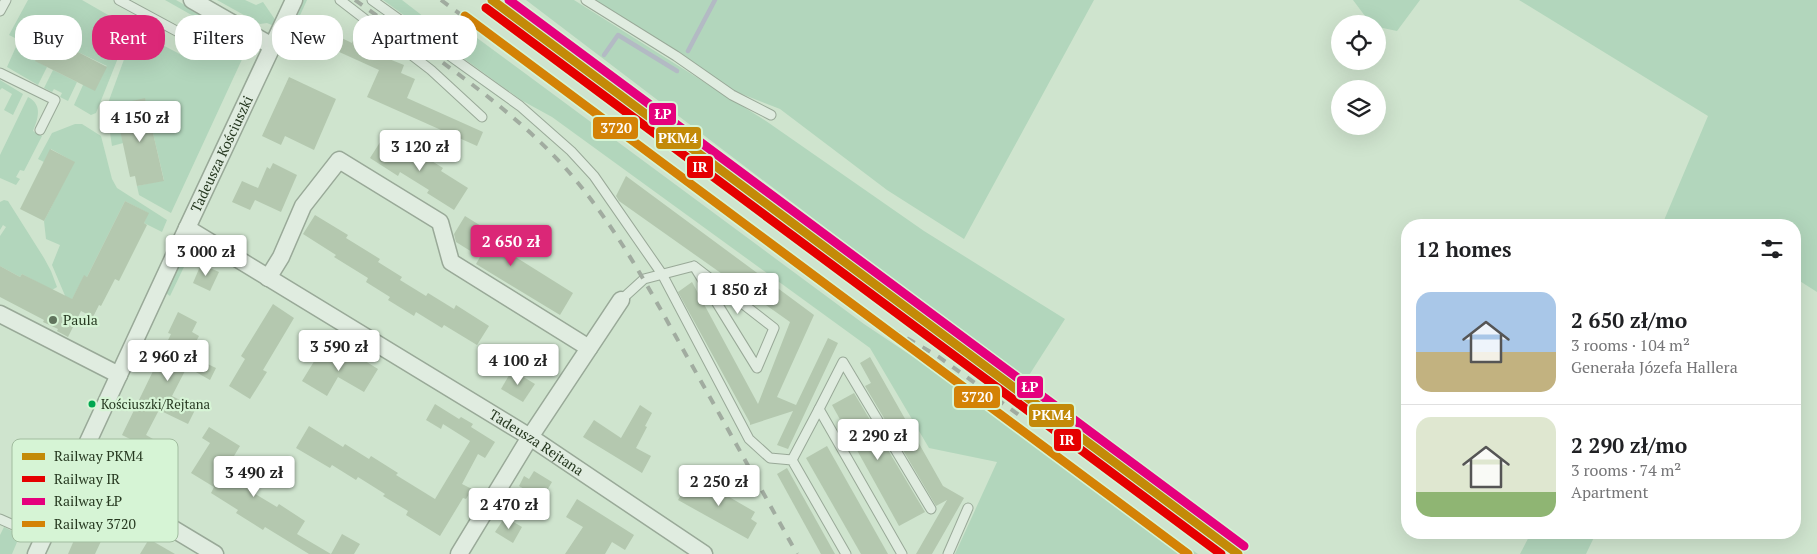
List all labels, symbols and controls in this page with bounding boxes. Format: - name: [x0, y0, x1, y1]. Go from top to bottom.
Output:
- chip: Buy: [15, 15, 82, 60]
- chip: Rent: [92, 15, 165, 60]
- chip: Filters: [175, 15, 262, 60]
- chip: New: [272, 15, 343, 60]
- chip: Apartment: [353, 15, 477, 60]
- map controls: [1331, 15, 1386, 135]
- button: locate: [1331, 15, 1386, 70]
- button: layers: [1331, 80, 1386, 135]
- street label: Tadeusza Kościuszki: [186, 92, 257, 215]
- pin: 4 150 zł: [88, 100, 192, 143]
- line badge: ŁP: [648, 102, 677, 126]
- text: ŁP: [654, 104, 672, 123]
- text: 4 150 zł: [111, 106, 169, 128]
- line badge: 3720: [592, 116, 639, 140]
- text: 3720: [600, 118, 632, 137]
- line badge: PKM4: [655, 126, 702, 150]
- text: PKM4: [658, 128, 698, 147]
- pin: 3 120 zł: [368, 130, 472, 172]
- text: 3 120 zł: [391, 135, 449, 157]
- line badge: IR: [686, 155, 714, 179]
- text: IR: [693, 157, 708, 176]
- pin: 2 650 zł: [459, 224, 563, 267]
- text: 2 650 zł: [482, 230, 540, 252]
- pin: 3 000 zł: [154, 234, 258, 277]
- text: 12 homes: [1416, 235, 1512, 263]
- icon: filters: [1758, 235, 1786, 263]
- text: 3 000 zł: [177, 240, 235, 262]
- pin: 1 850 zł: [686, 272, 790, 315]
- text: 1 850 zł: [709, 278, 767, 300]
- text: 2 650 zł/mo: [1571, 306, 1687, 334]
- place label: Paula: [63, 310, 98, 329]
- icon: home: [1456, 312, 1516, 372]
- marker: Paula: [47, 314, 59, 326]
- pin: 3 590 zł: [287, 330, 391, 372]
- text: 3 rooms · 104 m²: [1571, 334, 1690, 356]
- text: 3 590 zł: [310, 335, 368, 357]
- pin: 2 960 zł: [116, 340, 220, 382]
- pin: 4 100 zł: [466, 344, 570, 386]
- text: 2 960 zł: [139, 345, 197, 367]
- text: 4 100 zł: [489, 349, 547, 371]
- text: Generała Józefa Hallera: [1571, 356, 1738, 378]
- line badge: ŁP: [1016, 375, 1044, 399]
- text: ŁP: [1021, 377, 1039, 396]
- line badge: 3720: [953, 385, 1001, 409]
- text: 3720: [961, 387, 993, 406]
- place label: Kościuszki/Rejtana: [101, 395, 211, 413]
- marker: Kościuszki/Rejtana: [87, 399, 97, 409]
- line badge: PKM4: [1028, 403, 1075, 428]
- street label: Tadeusza Rejtana: [486, 404, 588, 480]
- text: PKM4: [1032, 405, 1072, 424]
- pin: 2 290 zł: [826, 418, 930, 461]
- text: 2 290 zł: [849, 424, 907, 446]
- line badge: IR: [1053, 428, 1082, 452]
- text: IR: [1060, 430, 1075, 449]
- text: 2 290 zł/mo: [1571, 431, 1687, 459]
- icon: home: [1456, 437, 1516, 497]
- legend: [12, 439, 178, 542]
- text: Railway PKM4: [54, 446, 144, 465]
- pin: 3 490 zł: [202, 456, 306, 498]
- text: 3 rooms · 74 m²: [1571, 459, 1681, 481]
- text: 3 490 zł: [225, 461, 283, 483]
- pin: 2 250 zł: [667, 464, 771, 507]
- text: Railway IR: [54, 469, 120, 488]
- text: 2 250 zł: [690, 470, 748, 492]
- text: Apartment: [1571, 481, 1648, 503]
- pin: 2 470 zł: [457, 488, 561, 530]
- text: Railway ŁP: [54, 491, 122, 510]
- text: 2 470 zł: [480, 493, 538, 515]
- text: Railway 3720: [54, 514, 136, 533]

